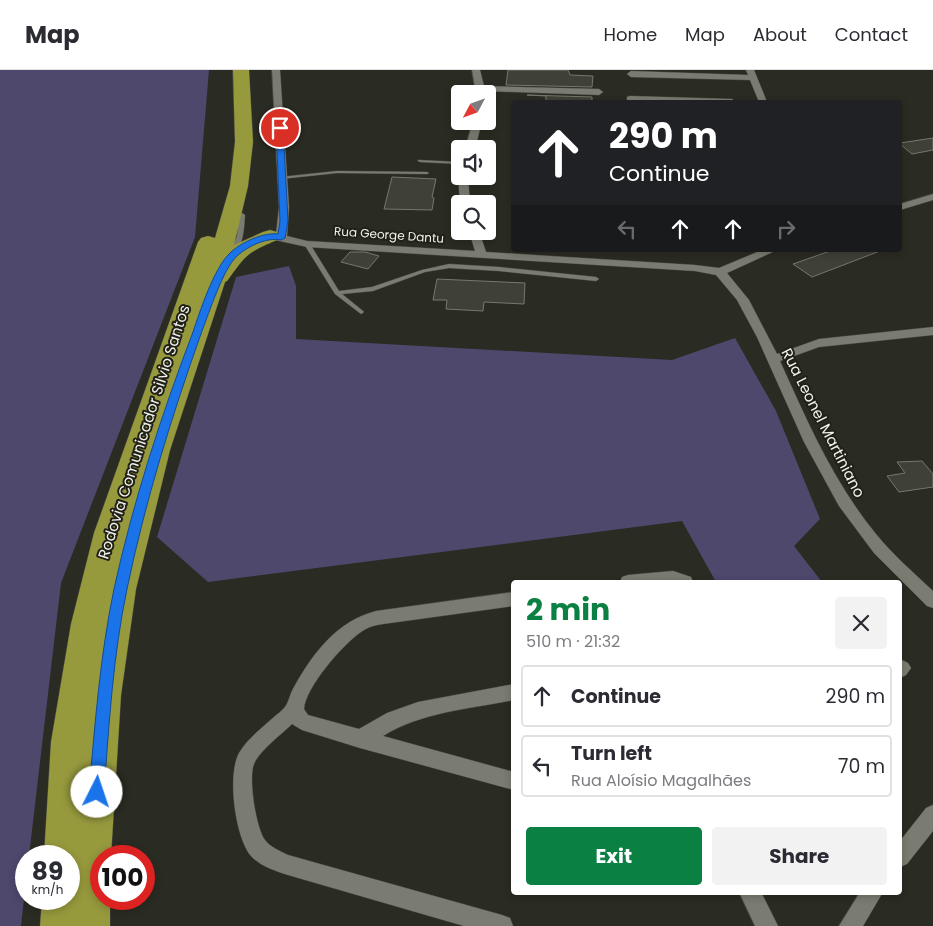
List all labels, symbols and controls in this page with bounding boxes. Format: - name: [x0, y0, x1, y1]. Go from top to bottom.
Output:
- text: Map: [25, 18, 80, 51]
- text: Home: [603, 22, 657, 47]
- text: Map: [685, 22, 725, 47]
- text: About: [753, 22, 807, 47]
- text: Contact: [835, 22, 908, 47]
- north arrow: [451, 85, 496, 130]
- map controls: [451, 85, 496, 240]
- pin: [259, 107, 301, 149]
- text: 290 m: [609, 111, 718, 160]
- icon: arrive: [266, 114, 294, 142]
- icon: ahead: [526, 120, 591, 185]
- button: sound: [451, 140, 496, 185]
- text: Continue: [609, 158, 709, 189]
- button: search: [451, 195, 496, 240]
- icon: left: [613, 215, 641, 243]
- icon: ahead: [666, 215, 694, 243]
- icon: ahead: [719, 215, 747, 243]
- icon: right: [772, 215, 800, 243]
- street label: Rua George Dantu: [333, 222, 445, 247]
- street label: Rodovia Comunicador Silvio Santos: [92, 302, 195, 562]
- street label: Rua Leonel Martiniano: [777, 344, 870, 501]
- text: 2 min: [526, 588, 610, 631]
- button: close: [835, 597, 887, 649]
- text: 510 m · 21:32: [526, 630, 620, 653]
- icon: ahead: [528, 682, 556, 710]
- text: Continue: [571, 683, 661, 710]
- text: 290 m: [826, 683, 885, 710]
- text: Turn left: [571, 740, 652, 767]
- icon: left: [528, 752, 556, 780]
- text: 70 m: [838, 753, 885, 780]
- position arrow: [70, 765, 122, 817]
- text: Rua Aloísio Magalhães: [571, 769, 751, 792]
- button: Exit: [526, 827, 702, 885]
- button: Share: [712, 827, 887, 885]
- speed limit sign: 100: [90, 845, 155, 910]
- text: 89: [32, 854, 63, 889]
- text: km/h: [32, 881, 63, 898]

